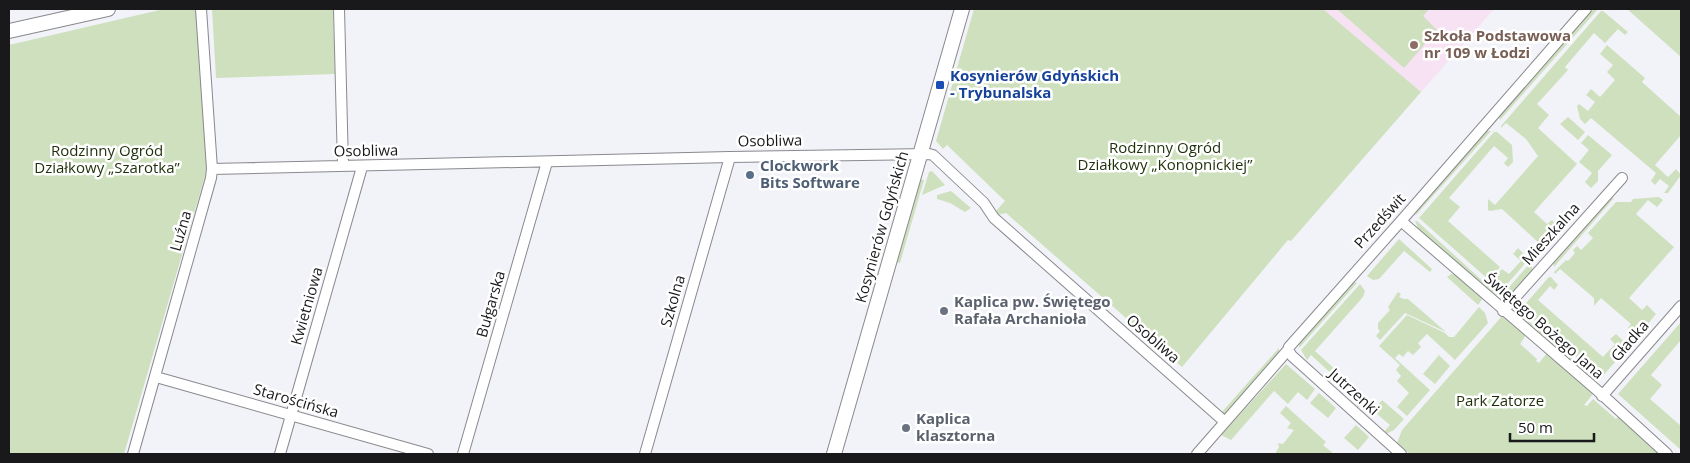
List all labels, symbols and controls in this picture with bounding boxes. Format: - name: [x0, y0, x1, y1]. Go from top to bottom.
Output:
- place label: Szkoła Podstawowa nr 109 w Łodzi: [1424, 25, 1571, 62]
- marker: Szkoła Podstawowa nr 109 w Łodzi: [1408, 39, 1420, 51]
- place label: Kosynierów Gdyńskich - Trybunalska: [950, 65, 1119, 102]
- marker: Kosynierów Gdyńskich - Trybunalska: [934, 79, 946, 91]
- street label: Osobliwa: [738, 129, 802, 151]
- park label: Rodzinny Ogród Działkowy „Konopnickiej”: [1078, 137, 1253, 174]
- street label: Osobliwa: [334, 139, 398, 161]
- park label: Rodzinny Ogród Działkowy „Szarotka”: [34, 140, 180, 177]
- street label: Kosynierów Gdyńskich: [850, 149, 912, 305]
- place label: Clockwork Bits Software: [760, 155, 860, 192]
- marker: Clockwork Bits Software: [744, 169, 756, 181]
- street label: Przedświt: [1349, 188, 1409, 252]
- street label: Mieszkalna: [1517, 198, 1584, 269]
- street label: Luźna: [165, 208, 195, 253]
- street label: Kwietniowa: [285, 264, 327, 347]
- street label: Bułgarska: [471, 268, 509, 339]
- street label: Świętego Bożego Jana: [1481, 268, 1609, 383]
- street label: Szkolna: [655, 272, 689, 329]
- place label: Kaplica pw. Świętego Rafała Archanioła: [954, 291, 1111, 328]
- marker: Kaplica pw. Świętego Rafała Archanioła: [938, 305, 950, 317]
- street label: Osobliwa: [1123, 310, 1185, 367]
- street label: Gładka: [1606, 316, 1653, 365]
- street label: Jutrzenki: [1324, 362, 1384, 419]
- street label: Starościńska: [251, 378, 341, 422]
- park label: Park Zatorze: [1456, 390, 1544, 410]
- place label: Kaplica klasztorna: [916, 408, 995, 445]
- scale bar: [1510, 410, 1594, 442]
- text: 50 m: [1518, 417, 1553, 437]
- marker: Kaplica klasztorna: [900, 422, 912, 434]

